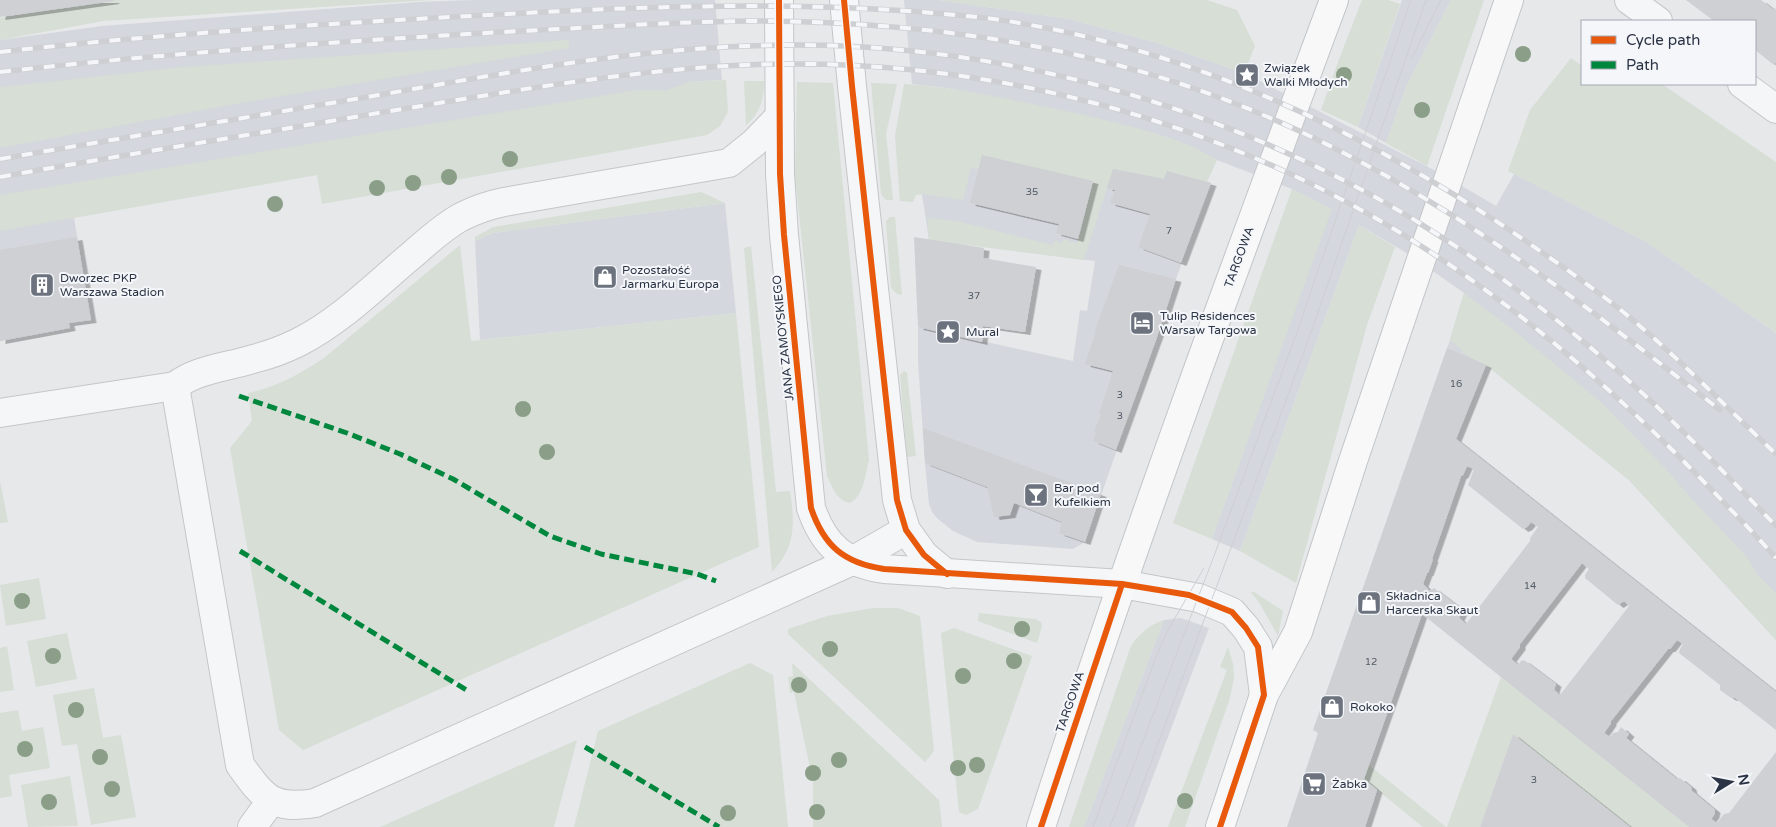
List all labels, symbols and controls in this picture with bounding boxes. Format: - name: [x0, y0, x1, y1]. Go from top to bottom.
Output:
- legend: [1581, 20, 1756, 85]
- text: Cycle path: [1626, 31, 1700, 49]
- text: Path: [1626, 56, 1659, 74]
- place label: Związek Walki Młodych: [1264, 61, 1348, 89]
- place icon: Związek Walki Młodych: [1234, 62, 1260, 88]
- house number: 35: [1026, 186, 1038, 198]
- house number: 7: [1166, 225, 1172, 237]
- street label: TARGOWA: [1221, 225, 1257, 289]
- place label: Pozostałość Jarmarku Europa: [622, 263, 719, 291]
- shop icon: Pozostałość Jarmarku Europa: [592, 264, 618, 290]
- place label: Dworzec PKP Warszawa Stadion: [60, 271, 164, 299]
- building icon: Dworzec PKP Warszawa Stadion: [29, 272, 55, 298]
- street label: JANA ZAMOYSKIEGO: [769, 274, 797, 402]
- house number: 37: [968, 290, 980, 302]
- place label: Tulip Residences Warsaw Targowa: [1160, 309, 1256, 337]
- hotel icon: Tulip Residences Warsaw Targowa: [1129, 310, 1155, 336]
- place icon: Mural: [935, 319, 961, 345]
- place label: Mural: [966, 325, 999, 339]
- house number: 16: [1450, 378, 1462, 390]
- house number: 3: [1117, 389, 1123, 401]
- house number: 3: [1117, 410, 1123, 422]
- place label: Bar pod Kufelkiem: [1054, 481, 1111, 509]
- bar icon: Bar pod Kufelkiem: [1023, 482, 1049, 508]
- house number: 14: [1524, 580, 1536, 592]
- place label: Składnica Harcerska Skaut: [1386, 589, 1479, 617]
- shop icon: Składnica Harcerska Skaut: [1356, 590, 1382, 616]
- house number: 12: [1365, 656, 1377, 668]
- street label: TARGOWA: [1053, 669, 1087, 735]
- shop icon: Rokoko: [1319, 694, 1345, 720]
- place label: Rokoko: [1350, 700, 1393, 714]
- north arrow: [1706, 757, 1756, 807]
- supermarket icon: Żabka: [1301, 771, 1327, 797]
- text: N: [1734, 773, 1753, 787]
- house number: 3: [1531, 774, 1537, 786]
- place label: Żabka: [1332, 777, 1367, 791]

